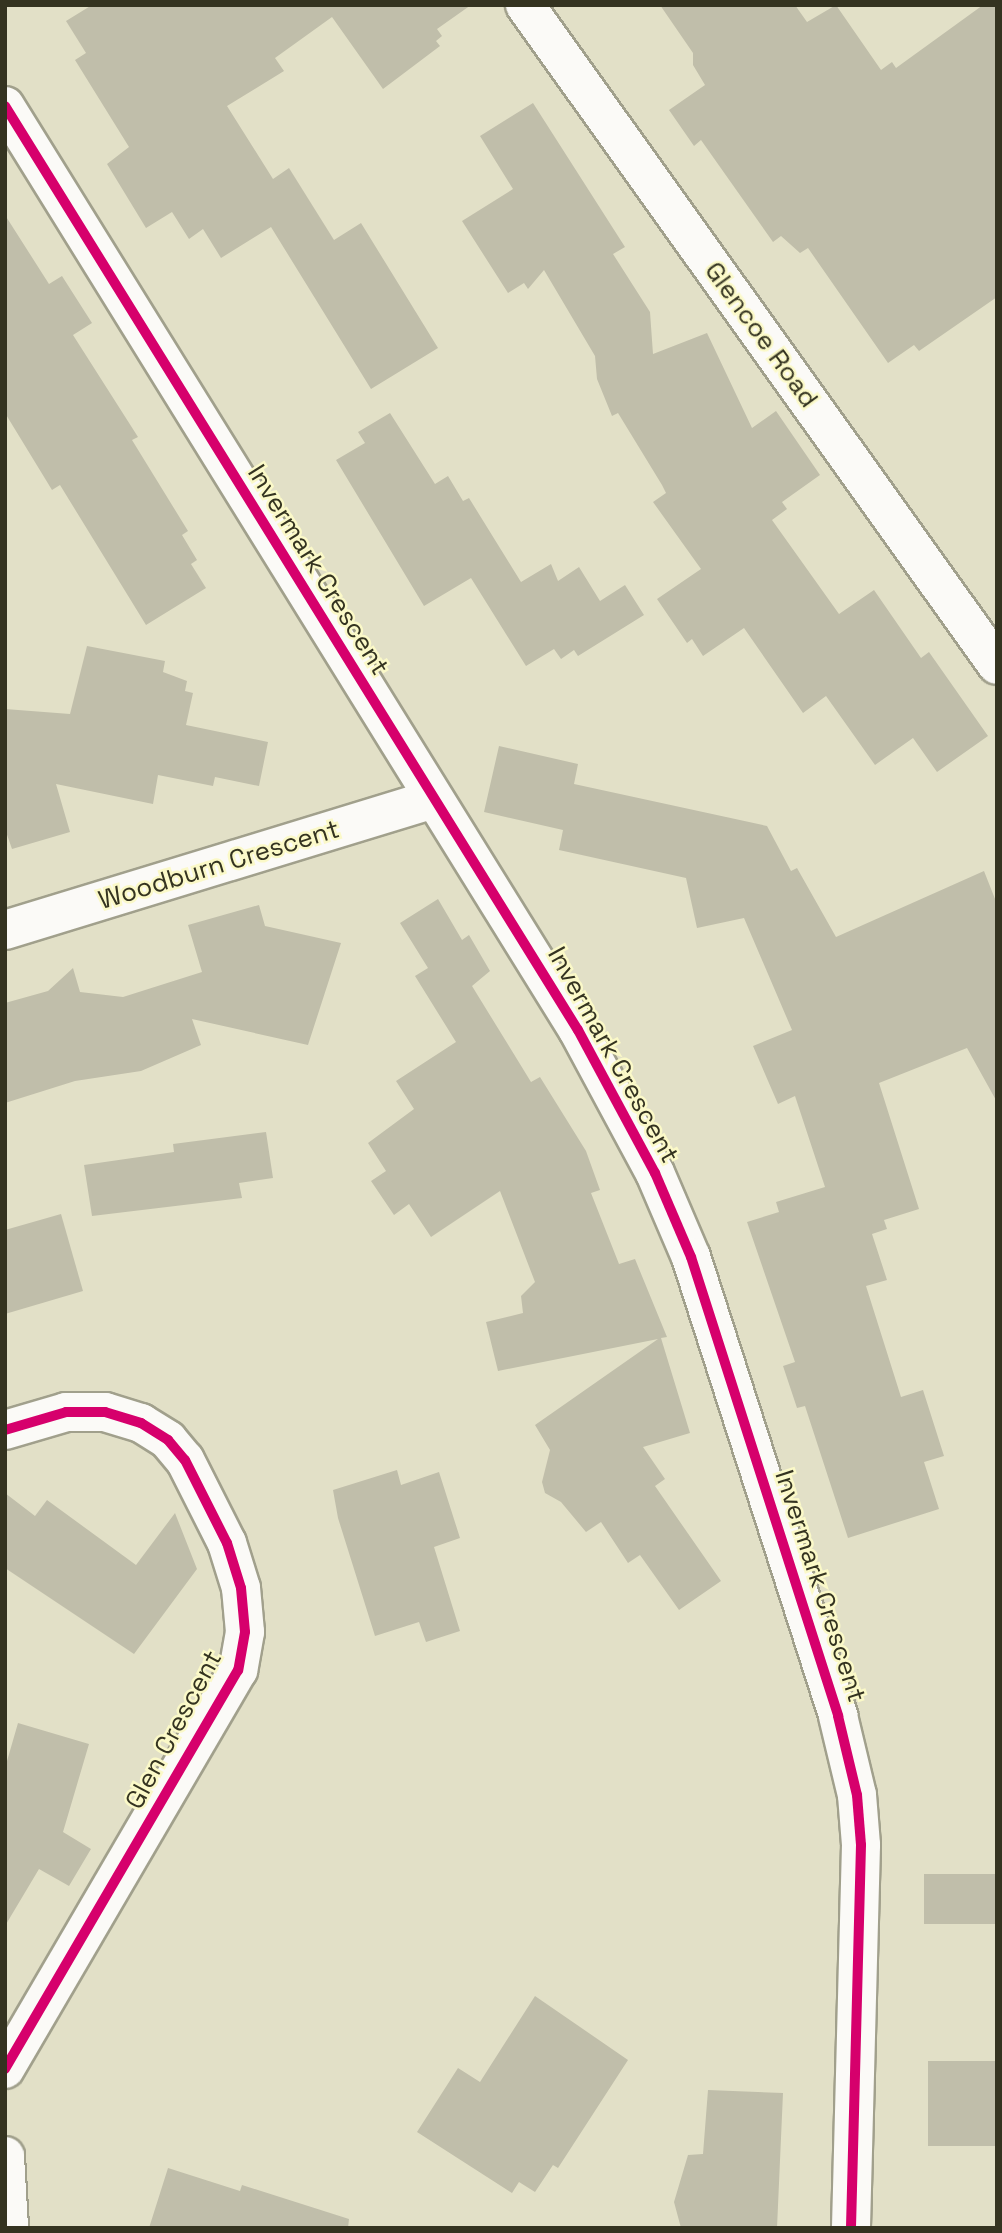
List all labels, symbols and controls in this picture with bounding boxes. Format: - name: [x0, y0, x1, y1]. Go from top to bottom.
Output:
- street label: Glencoe Road: [698, 256, 824, 414]
- street label: Invermark Crescent: [241, 459, 395, 681]
- street label: Woodburn Crescent: [95, 814, 343, 916]
- street label: Invermark Crescent: [541, 942, 685, 1168]
- street label: Invermark Crescent: [768, 1466, 872, 1706]
- street label: Glen Crescent: [119, 1645, 229, 1815]

